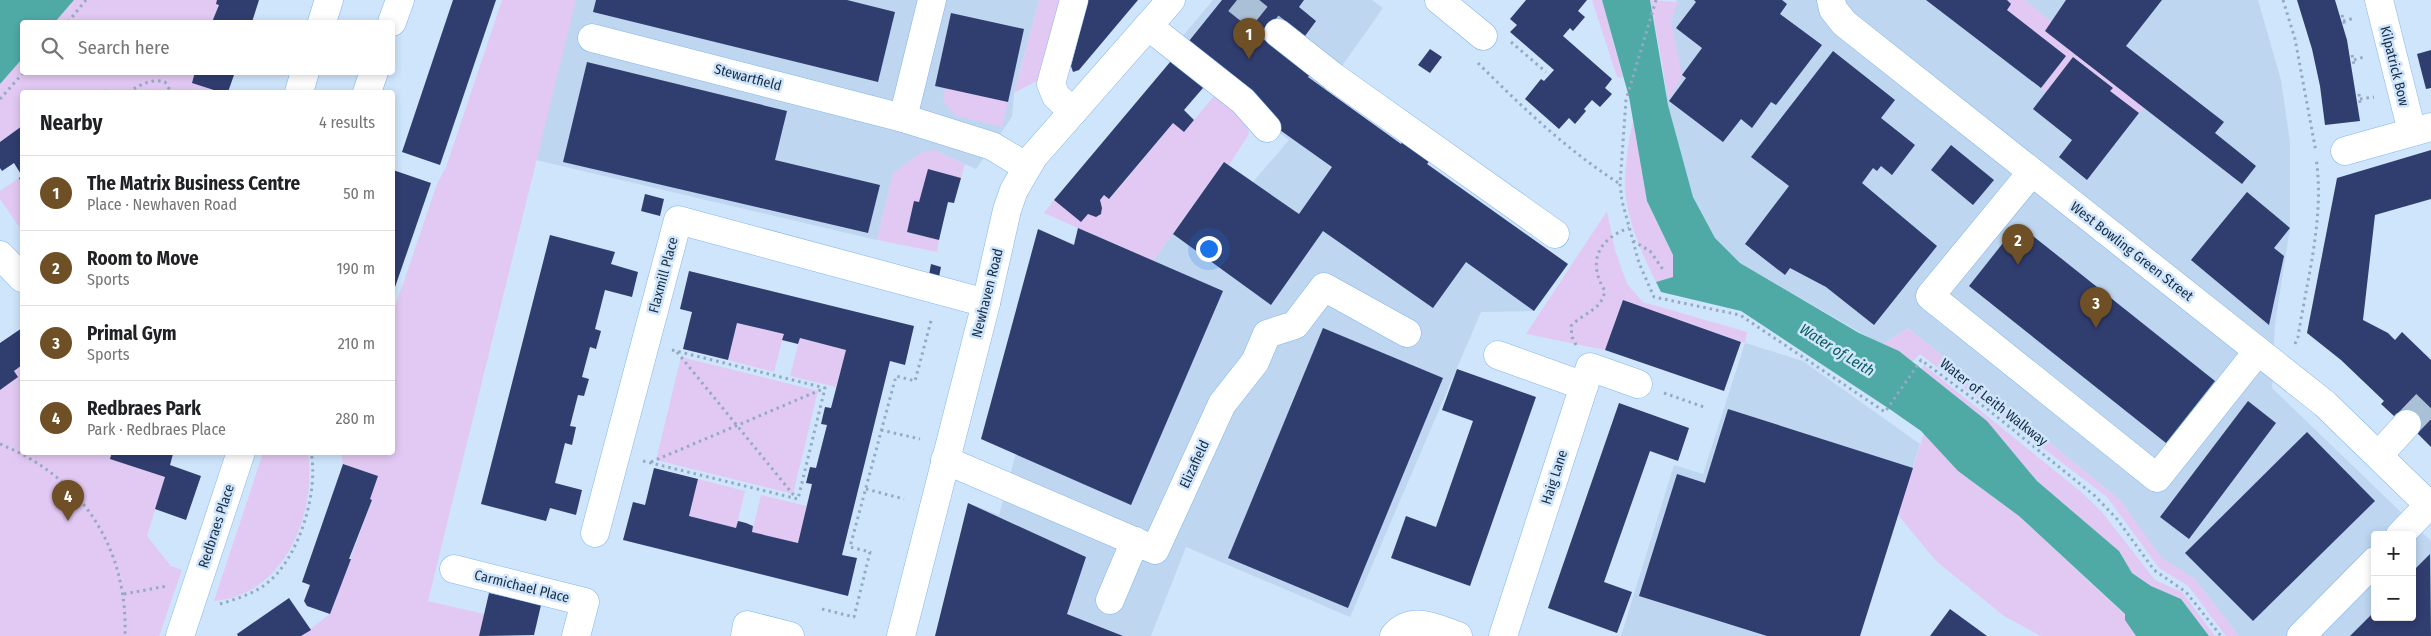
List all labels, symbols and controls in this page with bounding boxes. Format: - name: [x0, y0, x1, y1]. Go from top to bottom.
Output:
- pin: 1: [1233, 18, 1265, 59]
- search box: [20, 20, 395, 75]
- street label: Kilpatrick Bow: [2376, 24, 2413, 108]
- icon: search: [38, 34, 66, 62]
- text: Search here: [78, 36, 170, 59]
- street label: Stewartfield: [712, 60, 783, 95]
- text: Nearby: [40, 110, 102, 136]
- text: 4 results: [319, 113, 375, 132]
- text: The Matrix Business Centre: [87, 172, 300, 195]
- text: 1: [53, 184, 59, 203]
- text: 50 m: [343, 184, 375, 203]
- text: Place · Newhaven Road: [87, 195, 237, 214]
- street label: West Bowling Green Street: [2067, 198, 2197, 305]
- pin: 2: [2002, 224, 2034, 265]
- street label: Flaxmill Place: [645, 235, 682, 315]
- your location: [1196, 236, 1222, 262]
- text: Room to Move: [87, 247, 199, 270]
- street label: Newhaven Road: [968, 247, 1007, 340]
- text: 2: [52, 259, 60, 278]
- text: 190 m: [337, 259, 375, 278]
- text: Sports: [87, 270, 130, 289]
- pin: 3: [2080, 287, 2112, 328]
- water label: Water of Leith: [1796, 320, 1878, 380]
- text: Primal Gym: [87, 322, 176, 345]
- text: 3: [52, 334, 60, 353]
- text: 210 m: [338, 334, 375, 353]
- text: Sports: [87, 345, 130, 364]
- street label: Water of Leith Walkway: [1937, 355, 2051, 450]
- text: Redbraes Park: [87, 397, 201, 420]
- text: 4: [52, 409, 60, 428]
- text: 280 m: [336, 409, 375, 428]
- text: Park · Redbraes Place: [87, 420, 226, 439]
- street label: Elizafield: [1176, 437, 1213, 491]
- street label: Haig Lane: [1538, 448, 1571, 506]
- pin: 4: [52, 480, 84, 521]
- street label: Redbraes Place: [195, 482, 238, 570]
- map controls: [2371, 531, 2416, 621]
- button: +: [2371, 531, 2416, 576]
- street label: Carmichael Place: [473, 566, 571, 607]
- button: −: [2371, 576, 2416, 621]

